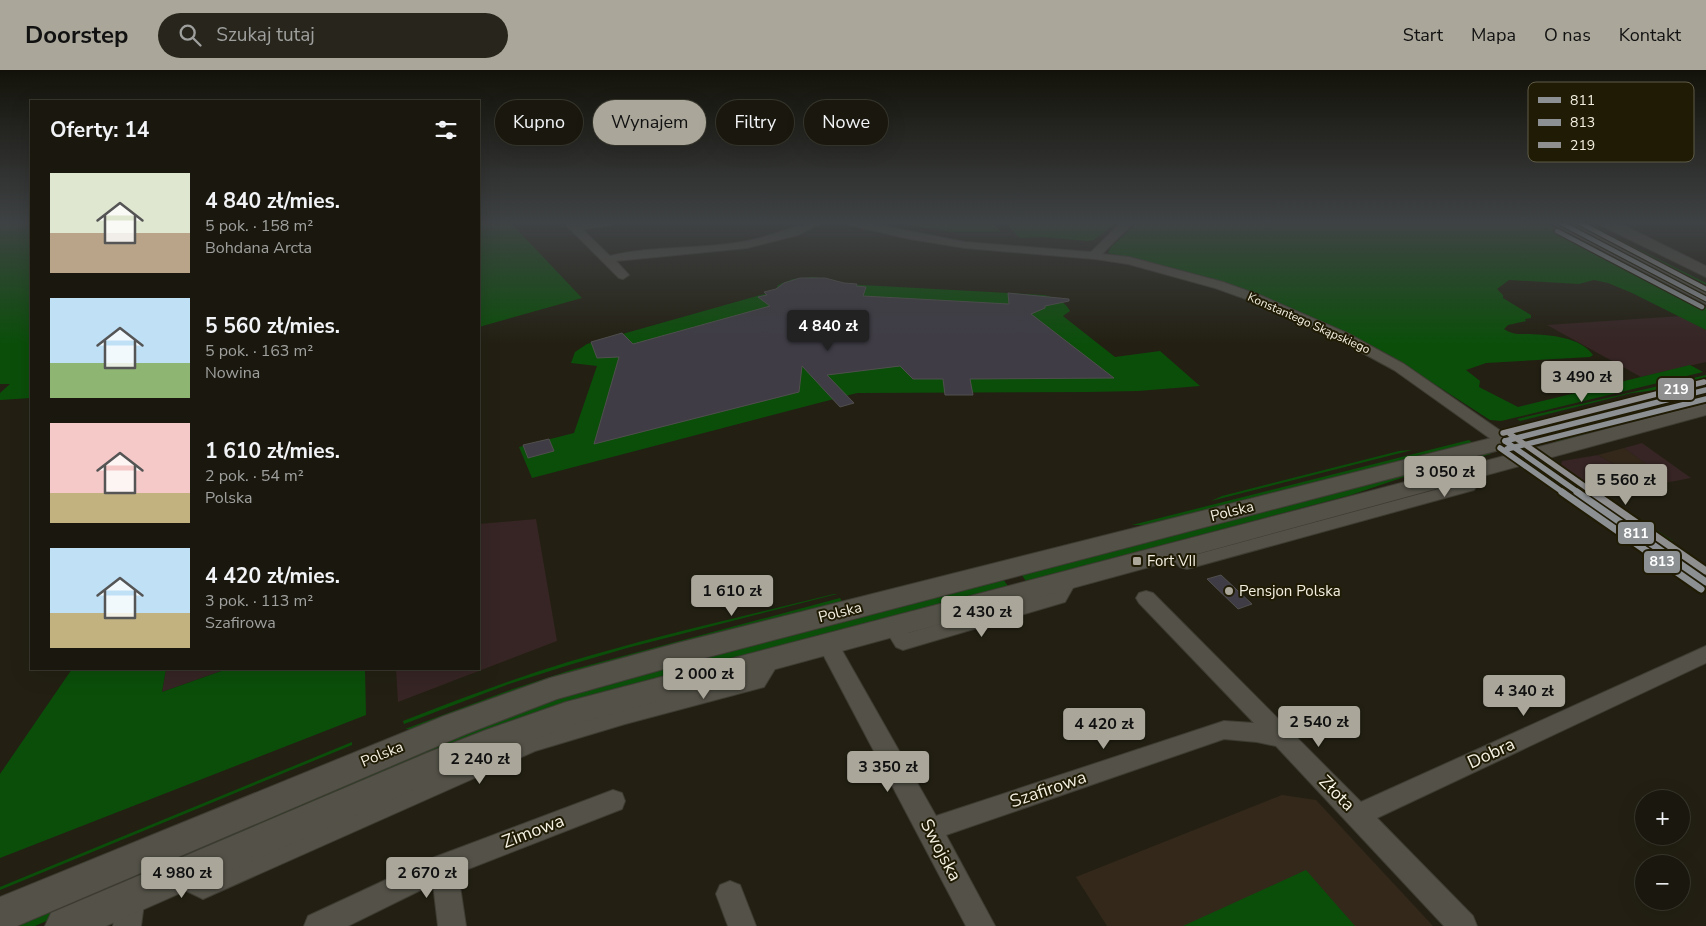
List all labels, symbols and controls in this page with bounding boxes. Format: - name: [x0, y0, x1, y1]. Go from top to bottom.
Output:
- search box: [158, 13, 508, 58]
- text: Doorstep: [25, 19, 128, 51]
- icon: search: [176, 21, 204, 49]
- text: Szukaj tutaj: [216, 22, 315, 48]
- text: Start: [1403, 23, 1443, 47]
- text: Mapa: [1471, 23, 1516, 47]
- text: O nas: [1544, 23, 1591, 47]
- text: Kontakt: [1619, 23, 1681, 47]
- legend: [1528, 82, 1694, 162]
- text: 811: [1570, 91, 1595, 110]
- chip: Kupno: [495, 100, 583, 145]
- chip: Wynajem: [593, 100, 706, 145]
- chip: Filtry: [716, 100, 794, 145]
- chip: Nowe: [804, 100, 888, 145]
- text: 813: [1570, 113, 1595, 132]
- text: Oferty: 14: [50, 116, 149, 144]
- icon: filters: [432, 116, 460, 144]
- text: 219: [1570, 136, 1595, 155]
- text: 4 840 zł/mies.: [205, 187, 340, 215]
- icon: home: [90, 193, 150, 253]
- text: 5 pok. · 158 m²: [205, 215, 313, 237]
- text: Bohdana Arcta: [205, 237, 312, 259]
- street label: Konstantego Skąpskiego: [1245, 289, 1373, 357]
- pin: 4 840 zł: [776, 310, 880, 352]
- text: 5 560 zł/mies.: [205, 312, 340, 340]
- text: 4 840 zł: [798, 315, 858, 337]
- icon: home: [90, 318, 150, 378]
- text: 5 pok. · 163 m²: [205, 340, 313, 362]
- pin: 3 490 zł: [1530, 360, 1634, 403]
- text: Nowina: [205, 362, 260, 384]
- text: 3 490 zł: [1552, 366, 1612, 388]
- line badge: 219: [1657, 377, 1695, 401]
- text: 219: [1663, 380, 1689, 399]
- text: 1 610 zł/mies.: [205, 437, 340, 465]
- icon: home: [90, 443, 150, 503]
- pin: 3 050 zł: [1393, 456, 1497, 498]
- text: 3 050 zł: [1415, 461, 1475, 483]
- pin: 5 560 zł: [1574, 464, 1678, 506]
- text: 2 pok. · 54 m²: [205, 465, 304, 487]
- text: 5 560 zł: [1596, 469, 1656, 491]
- text: Polska: [205, 487, 252, 509]
- street label: Polska: [1208, 496, 1256, 526]
- line badge: 811: [1617, 521, 1655, 545]
- text: 811: [1623, 524, 1649, 543]
- line badge: 813: [1643, 550, 1681, 574]
- place label: Fort VII: [1147, 551, 1196, 571]
- text: 813: [1649, 552, 1675, 571]
- marker: Fort VII: [1131, 555, 1143, 567]
- text: 4 420 zł/mies.: [205, 562, 340, 590]
- icon: home: [90, 568, 150, 628]
- pin: 1 610 zł: [680, 574, 784, 617]
- text: 1 610 zł: [702, 580, 762, 602]
- place label: Pensjon Polska: [1239, 581, 1341, 601]
- marker: Pensjon Polska: [1223, 585, 1235, 597]
- text: 3 pok. · 113 m²: [205, 590, 313, 612]
- pin: 2 430 zł: [930, 596, 1034, 638]
- street label: Polska: [816, 597, 864, 627]
- text: 2 430 zł: [952, 601, 1012, 623]
- text: Szafirowa: [205, 612, 276, 634]
- pin: 2 000 zł: [652, 658, 756, 700]
- text: 2 000 zł: [674, 663, 734, 685]
- pin: 4 340 zł: [1472, 674, 1576, 717]
- text: 4 340 zł: [1494, 680, 1554, 702]
- pin: 2 540 zł: [1267, 706, 1371, 748]
- pin: 4 420 zł: [1052, 708, 1156, 750]
- text: 2 540 zł: [1289, 711, 1349, 733]
- text: 4 420 zł: [1074, 713, 1134, 735]
- street label: Dobra: [1463, 732, 1519, 774]
- street label: Polska: [358, 736, 406, 772]
- pin: 2 240 zł: [428, 742, 532, 785]
- text: 2 240 zł: [450, 748, 510, 770]
- pin: 3 350 zł: [836, 750, 940, 793]
- text: 3 350 zł: [858, 756, 918, 778]
- street label: Szafirowa: [1006, 765, 1090, 813]
- street label: Złota: [1314, 770, 1360, 816]
- map controls: [1635, 790, 1690, 910]
- button: +: [1635, 790, 1690, 845]
- street label: Zimowa: [499, 808, 567, 854]
- street label: Swojska: [915, 815, 967, 885]
- button: −: [1635, 855, 1690, 910]
- pin: 4 980 zł: [130, 856, 234, 899]
- pin: 2 670 zł: [375, 856, 479, 899]
- text: 4 980 zł: [152, 862, 212, 884]
- text: 2 670 zł: [397, 862, 457, 884]

